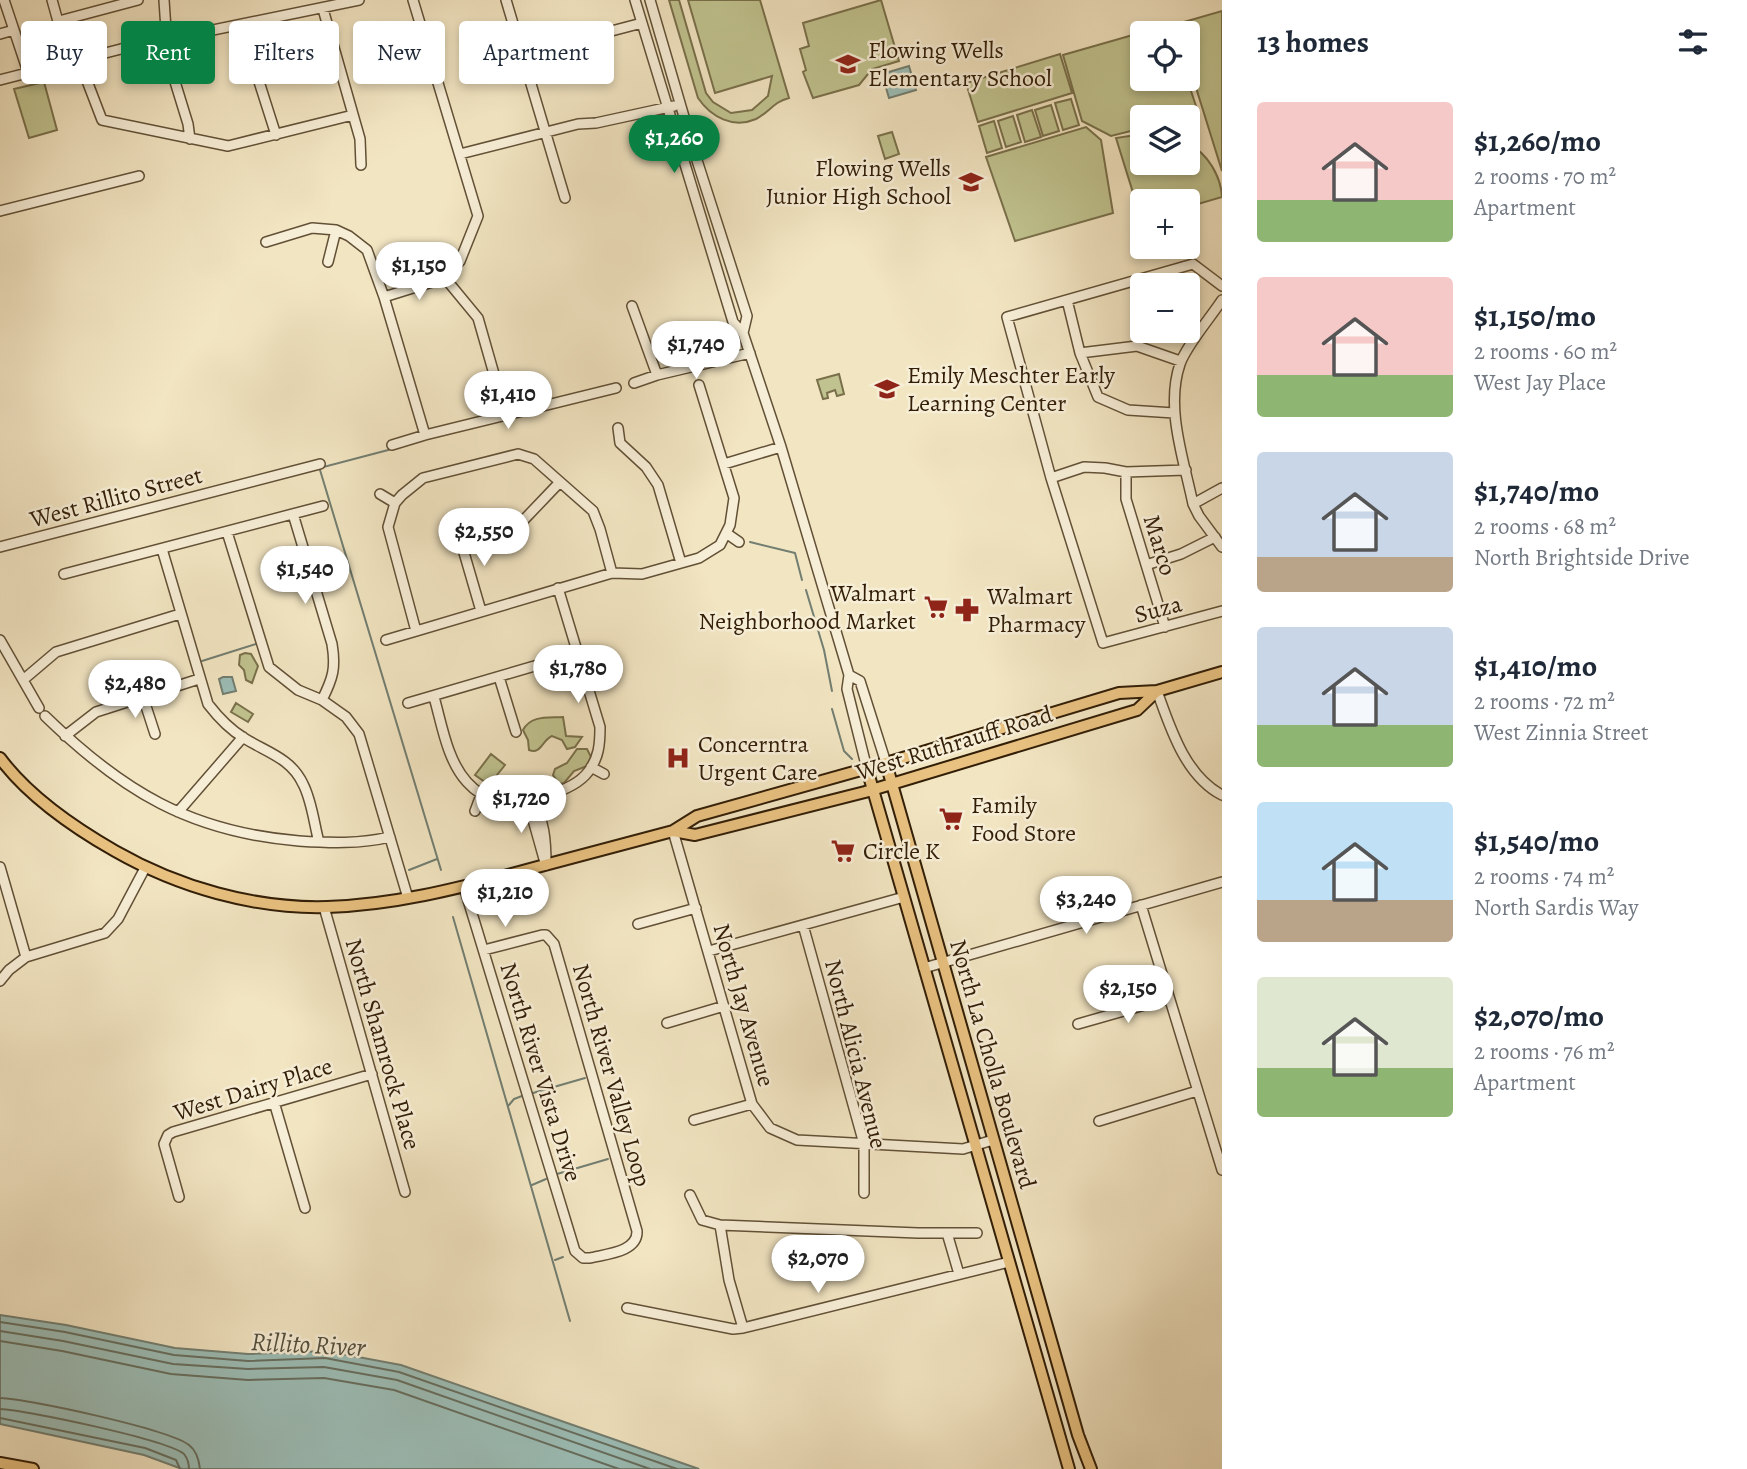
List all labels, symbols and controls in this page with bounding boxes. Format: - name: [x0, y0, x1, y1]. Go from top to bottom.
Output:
- chip: Buy: [21, 21, 107, 84]
- chip: Rent: [121, 21, 215, 84]
- chip: Filters: [229, 21, 339, 84]
- chip: New: [353, 21, 445, 84]
- chip: Apartment: [459, 21, 614, 84]
- map controls: [1130, 21, 1200, 343]
- button: locate: [1130, 21, 1200, 91]
- text: 13 homes: [1257, 22, 1369, 62]
- icon: filters: [1674, 23, 1712, 61]
- place label: Flowing Wells Elementary School: [868, 34, 1052, 94]
- school or university icon: Flowing Wells Elementary School: [834, 50, 862, 78]
- button: layers: [1130, 105, 1200, 175]
- pin: $1,260: [617, 116, 731, 175]
- text: $1,260/mo: [1474, 121, 1601, 161]
- text: $1,260: [645, 122, 703, 153]
- icon: home: [1313, 130, 1397, 214]
- place label: Flowing Wells Junior High School: [766, 152, 951, 212]
- text: 2 rooms · 70 m²: [1474, 161, 1616, 192]
- school or university icon: Flowing Wells Junior High School: [957, 168, 985, 196]
- button: +: [1130, 189, 1200, 259]
- text: Apartment: [1474, 192, 1576, 223]
- pin: $1,150: [362, 243, 476, 302]
- text: $1,150: [392, 249, 446, 280]
- button: −: [1130, 273, 1200, 343]
- text: $1,150/mo: [1474, 296, 1596, 336]
- icon: home: [1313, 305, 1397, 389]
- pin: $1,740: [639, 322, 753, 381]
- text: $1,740: [667, 328, 725, 359]
- text: 2 rooms · 60 m²: [1474, 336, 1617, 367]
- place label: Emily Meschter Early Learning Center: [907, 359, 1115, 419]
- text: West Jay Place: [1474, 367, 1606, 398]
- pin: $1,410: [451, 372, 565, 431]
- school or university icon: Emily Meschter Early Learning Center: [873, 375, 901, 403]
- text: $1,410: [480, 378, 536, 409]
- street label: West Rillito Street: [25, 459, 206, 536]
- text: $1,740/mo: [1474, 471, 1599, 511]
- icon: home: [1313, 480, 1397, 564]
- pin: $2,550: [427, 508, 541, 568]
- street label: Marco: [1136, 511, 1184, 579]
- text: 2 rooms · 68 m²: [1474, 511, 1616, 542]
- text: $2,550: [454, 515, 514, 546]
- text: North Brightside Drive: [1474, 542, 1690, 573]
- pin: $1,540: [248, 546, 362, 606]
- text: $1,540: [276, 553, 334, 584]
- place label: Walmart Neighborhood Market: [699, 577, 916, 637]
- place label: Walmart Pharmacy: [986, 580, 1086, 640]
- street label: Suza: [1131, 587, 1186, 631]
- supermarket icon: Walmart Neighborhood Market: [922, 593, 950, 621]
- pharmacy icon: Walmart Pharmacy: [953, 596, 981, 624]
- pin: $1,780: [521, 646, 635, 705]
- text: $1,410/mo: [1474, 646, 1597, 686]
- text: $1,780: [549, 652, 607, 683]
- icon: home: [1313, 655, 1397, 739]
- pin: $2,480: [78, 660, 192, 720]
- text: $2,480: [104, 667, 166, 698]
- text: 2 rooms · 72 m²: [1474, 686, 1615, 717]
- street label: West Ruthrauff Road: [851, 698, 1056, 788]
- text: West Zinnia Street: [1474, 717, 1648, 748]
- place label: Concerntra Urgent Care: [698, 728, 818, 788]
- hospital icon: Concerntra Urgent Care: [664, 744, 692, 772]
- pin: $1,720: [464, 776, 578, 835]
- text: $1,720: [492, 782, 550, 813]
- place label: Family Food Store: [971, 789, 1076, 849]
- supermarket icon: Family Food Store: [937, 805, 965, 833]
- text: $1,540/mo: [1474, 821, 1599, 861]
- icon: home: [1313, 830, 1397, 914]
- place label: Circle K: [863, 835, 940, 867]
- supermarket icon: Circle K: [829, 837, 857, 865]
- text: 2 rooms · 74 m²: [1474, 861, 1614, 892]
- pin: $1,210: [448, 870, 562, 929]
- text: $1,210: [477, 876, 533, 907]
- pin: $3,240: [1029, 876, 1143, 936]
- text: $3,240: [1056, 883, 1116, 914]
- text: North Sardis Way: [1474, 892, 1639, 923]
- street label: North Jay Avenue: [705, 920, 783, 1090]
- street label: North Shamrock Place: [338, 935, 428, 1153]
- street label: North La Cholla Boulevard: [942, 936, 1044, 1192]
- street label: North Alicia Avenue: [817, 956, 895, 1152]
- street label: North River Vista Drive: [492, 959, 590, 1185]
- street label: North River Valley Loop: [565, 960, 659, 1190]
- pin: $2,150: [1071, 965, 1185, 1025]
- text: $2,150: [1099, 972, 1157, 1003]
- text: $2,070/mo: [1474, 996, 1604, 1036]
- icon: home: [1313, 1005, 1397, 1089]
- text: 2 rooms · 76 m²: [1474, 1036, 1615, 1067]
- street label: West Dairy Place: [169, 1050, 336, 1129]
- text: Apartment: [1474, 1067, 1576, 1098]
- pin: $2,070: [761, 1236, 875, 1295]
- text: $2,070: [788, 1242, 848, 1273]
- water label: Rillito River: [250, 1324, 367, 1365]

